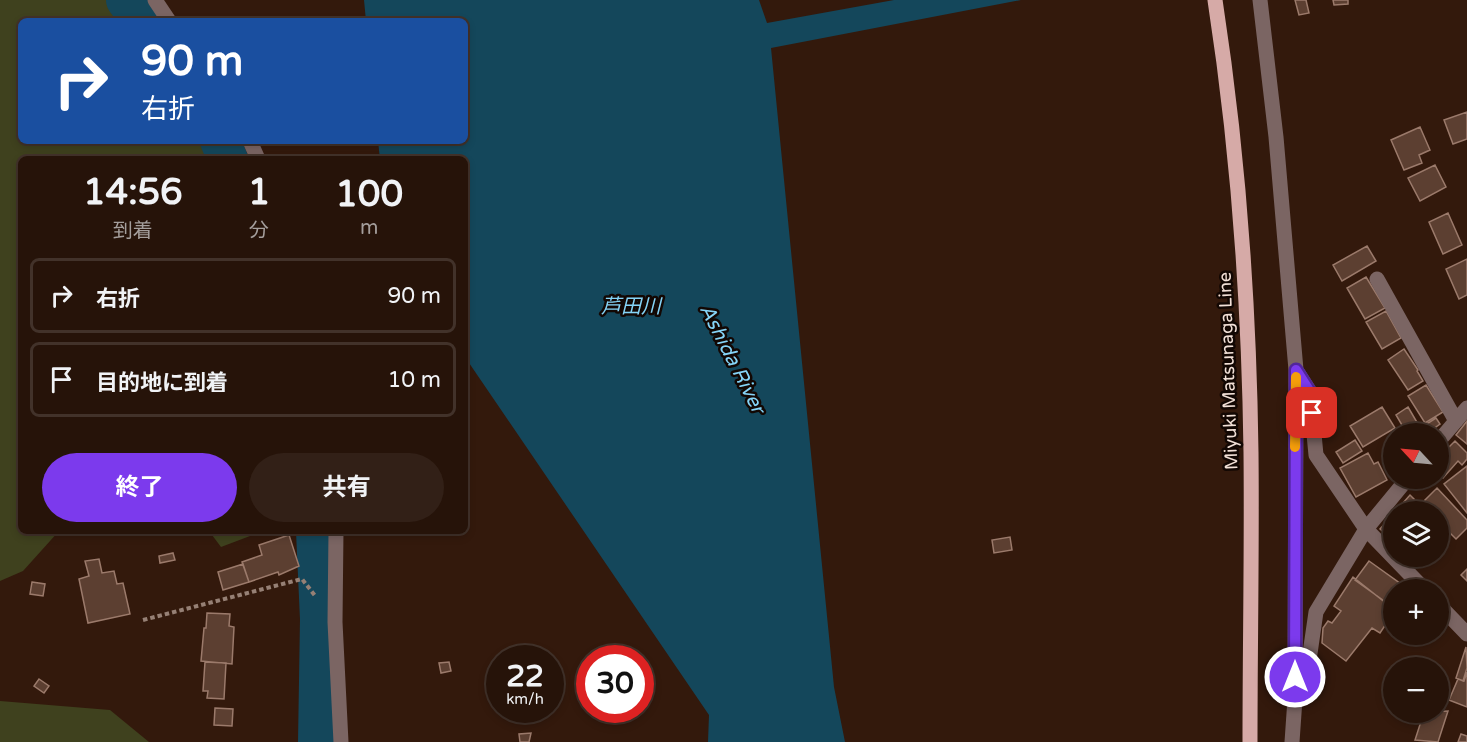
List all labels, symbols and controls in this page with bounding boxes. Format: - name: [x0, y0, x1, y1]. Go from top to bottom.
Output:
- text: 90 m: [141, 36, 243, 87]
- icon: right: [42, 42, 120, 120]
- text: 右折: [141, 93, 195, 126]
- text: 14:56: [83, 171, 183, 214]
- text: 1: [248, 171, 270, 214]
- text: 100: [335, 173, 403, 216]
- text: m: [360, 216, 378, 240]
- text: 到着: [113, 219, 153, 243]
- text: 分: [249, 219, 269, 243]
- street label: Miyuki Matsunaga Line: [1214, 272, 1242, 470]
- icon: right: [45, 279, 78, 312]
- text: 90 m: [387, 283, 441, 309]
- text: 右折: [96, 286, 140, 312]
- water label: 芦田川: [601, 295, 663, 319]
- water label: Ashida River: [694, 300, 771, 420]
- icon: arrive: [45, 363, 78, 396]
- text: 10 m: [387, 367, 441, 393]
- text: 目的地に到着: [96, 370, 228, 396]
- pin: [1286, 387, 1337, 438]
- icon: arrive: [1295, 396, 1328, 429]
- north arrow: [1383, 423, 1449, 489]
- map controls: [1383, 423, 1449, 723]
- button: 終了: [42, 453, 237, 522]
- button: 共有: [249, 453, 444, 522]
- button: layers: [1383, 501, 1449, 567]
- button: +: [1383, 579, 1449, 645]
- speed limit sign: 30: [576, 645, 654, 723]
- position arrow: [1263, 645, 1327, 709]
- button: −: [1383, 657, 1449, 723]
- text: 22: [506, 658, 544, 695]
- text: km/h: [506, 690, 544, 708]

